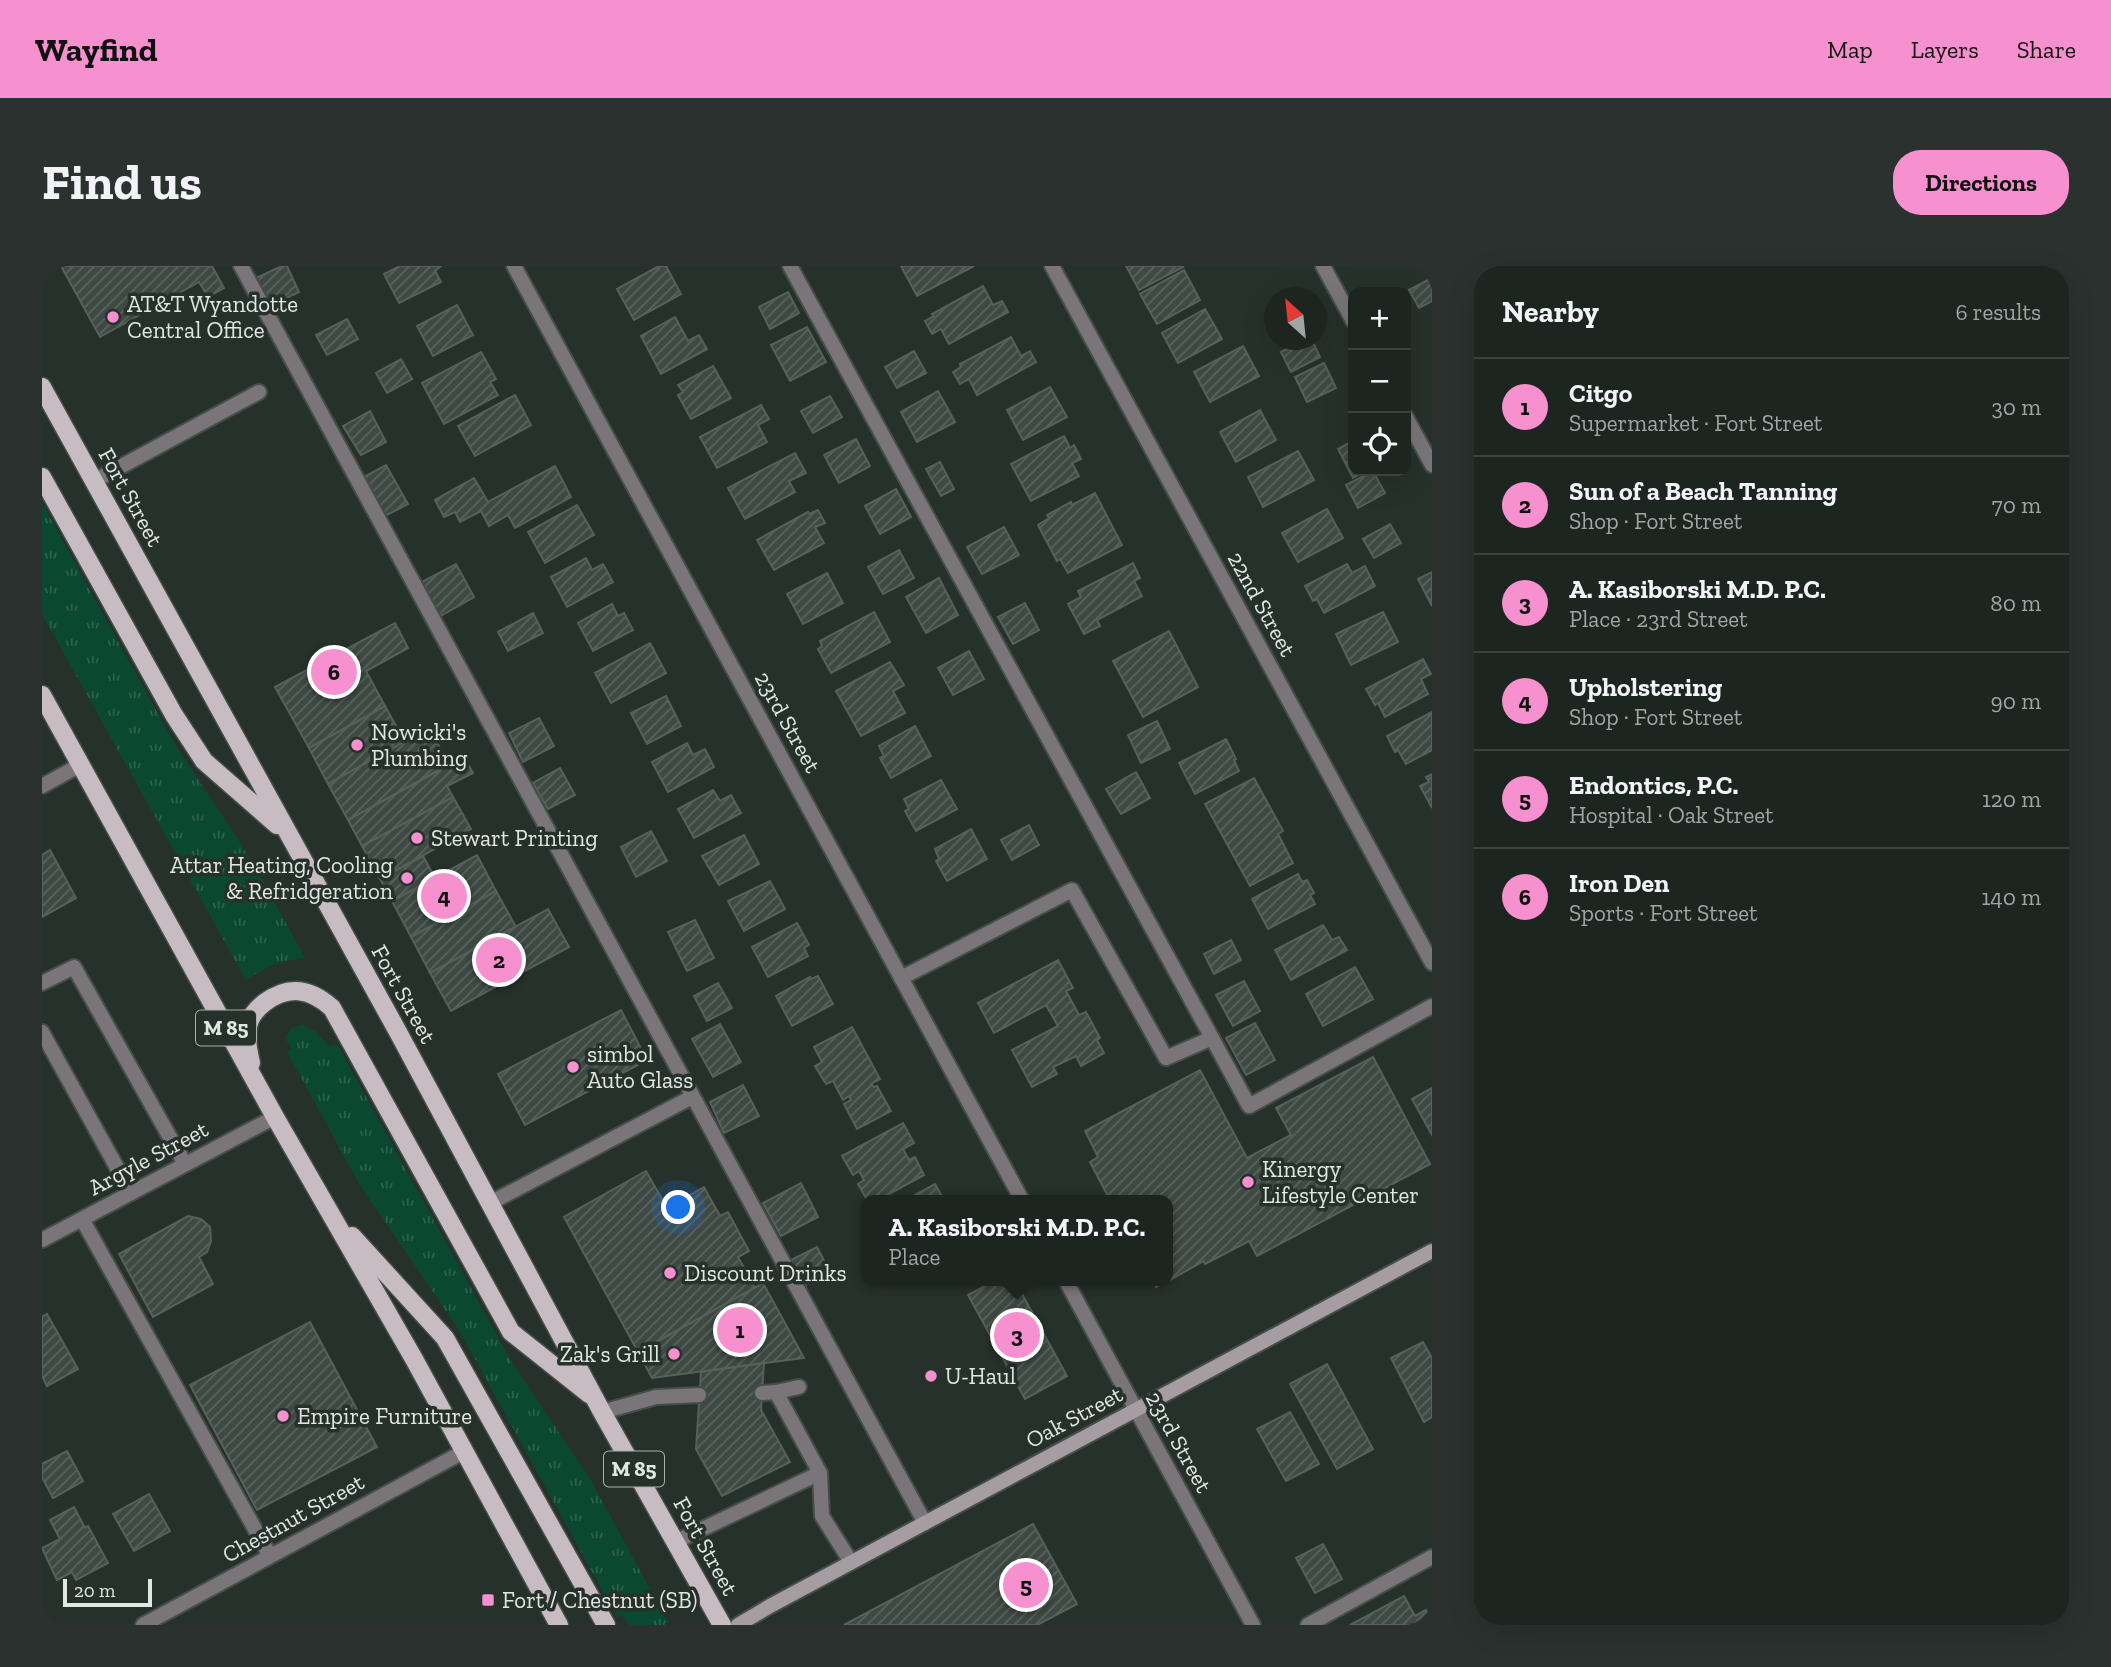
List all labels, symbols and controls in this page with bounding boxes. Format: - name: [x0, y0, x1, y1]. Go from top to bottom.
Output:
- text: Wayfind: [35, 30, 158, 69]
- text: Map: [1827, 35, 1873, 64]
- text: Layers: [1911, 35, 1979, 64]
- text: Share: [2017, 35, 2076, 64]
- button: Directions: [1893, 150, 2069, 215]
- text: Find us: [42, 153, 202, 212]
- north arrow: [1264, 287, 1327, 350]
- map controls: [1348, 287, 1411, 476]
- button: +: [1348, 287, 1411, 350]
- place label: AT&T Wyandotte Central Office: [127, 290, 298, 344]
- text: Nearby: [1502, 294, 1599, 330]
- text: 6 results: [1955, 298, 2041, 326]
- marker: AT&T Wyandotte Central Office: [105, 309, 121, 325]
- button: −: [1348, 350, 1411, 413]
- text: Citgo: [1569, 377, 1632, 409]
- text: 1: [1520, 393, 1530, 421]
- text: 30 m: [1991, 393, 2041, 421]
- text: Supermarket · Fort Street: [1569, 409, 1822, 437]
- button: locate: [1348, 413, 1411, 476]
- street label: Fort Street: [93, 443, 170, 552]
- text: Sun of a Beach Tanning: [1569, 475, 1837, 507]
- text: 2: [1519, 491, 1531, 519]
- text: 70 m: [1992, 491, 2041, 519]
- text: Shop · Fort Street: [1569, 507, 1742, 535]
- street label: 22nd Street: [1222, 547, 1302, 662]
- text: A. Kasiborski M.D. P.C.: [1569, 573, 1826, 605]
- text: 3: [1519, 589, 1531, 617]
- text: 80 m: [1990, 589, 2041, 617]
- text: Place · 23rd Street: [1569, 605, 1748, 633]
- pin: 6: [311, 646, 357, 698]
- street label: 23rd Street: [749, 667, 827, 778]
- text: Upholstering: [1569, 671, 1722, 703]
- text: 4: [1518, 687, 1532, 715]
- text: 90 m: [1990, 687, 2041, 715]
- text: Shop · Fort Street: [1569, 703, 1742, 731]
- place label: Nowicki's Plumbing: [371, 718, 468, 772]
- marker: Nowicki's Plumbing: [349, 737, 365, 753]
- text: Endontics, P.C.: [1569, 769, 1738, 801]
- text: 5: [1519, 785, 1531, 813]
- text: 120 m: [1982, 785, 2041, 813]
- text: Hospital · Oak Street: [1569, 801, 1774, 829]
- place label: Stewart Printing: [431, 824, 598, 852]
- marker: Stewart Printing: [409, 830, 425, 846]
- place label: Attar Heating, Cooling & Refridgeration: [170, 851, 393, 905]
- text: Iron Den: [1569, 867, 1669, 899]
- marker: Attar Heating, Cooling & Refridgeration: [399, 870, 415, 886]
- pin: 4: [421, 870, 467, 922]
- text: 6: [1519, 883, 1531, 911]
- text: 140 m: [1981, 883, 2041, 911]
- text: Sports · Fort Street: [1569, 899, 1758, 927]
- pin: 2: [476, 934, 522, 986]
- street label: Fort Street: [366, 940, 443, 1049]
- road number: M 85: [196, 1010, 256, 1046]
- place label: simbol Auto Glass: [587, 1040, 693, 1094]
- marker: simbol Auto Glass: [565, 1059, 581, 1075]
- street label: Argyle Street: [83, 1115, 213, 1201]
- place label: Kinergy Lifestyle Center: [1262, 1155, 1419, 1209]
- marker: Kinergy Lifestyle Center: [1240, 1174, 1256, 1190]
- your location: [661, 1190, 695, 1224]
- popup: [861, 1195, 1173, 1286]
- text: A. Kasiborski M.D. P.C.: [889, 1211, 1145, 1243]
- text: Place: [889, 1243, 940, 1271]
- place label: Discount Drinks: [684, 1259, 847, 1287]
- marker: Discount Drinks: [662, 1265, 678, 1281]
- pin: 1: [717, 1304, 763, 1356]
- pin: 3: [994, 1309, 1040, 1361]
- place label: Zak's Grill: [560, 1340, 660, 1368]
- marker: Zak's Grill: [666, 1346, 682, 1362]
- place label: U-Haul: [945, 1362, 1016, 1390]
- marker: U-Haul: [923, 1368, 939, 1384]
- street label: Oak Street: [1021, 1380, 1128, 1454]
- street label: 23rd Street: [1140, 1387, 1218, 1498]
- place label: Empire Furniture: [297, 1402, 472, 1430]
- marker: Empire Furniture: [275, 1408, 291, 1424]
- road number: M 85: [604, 1452, 664, 1486]
- street label: Chestnut Street: [217, 1467, 369, 1568]
- street label: Fort Street: [668, 1492, 745, 1601]
- pin: 5: [1003, 1559, 1049, 1611]
- scale bar: [63, 1576, 152, 1608]
- text: 20 m: [74, 1579, 115, 1602]
- place label: Fort / Chestnut (SB): [502, 1586, 697, 1614]
- marker: Fort / Chestnut (SB): [480, 1592, 496, 1608]

